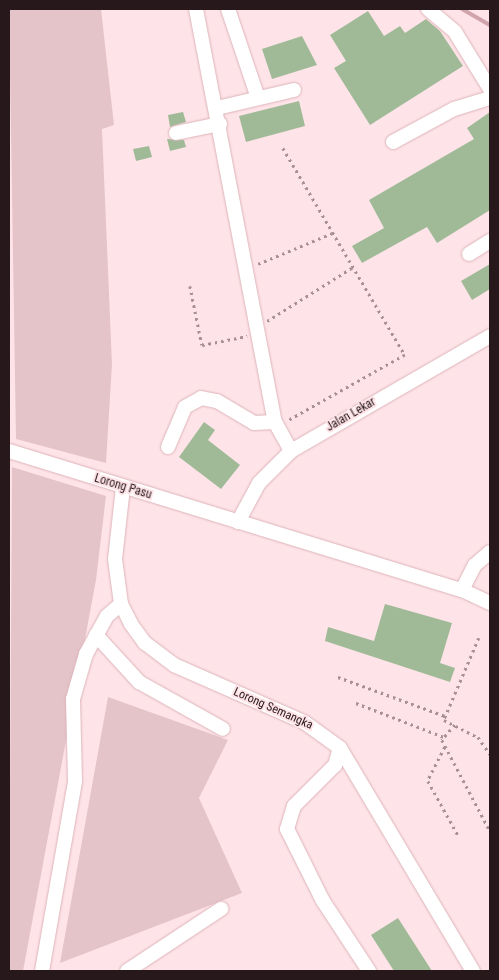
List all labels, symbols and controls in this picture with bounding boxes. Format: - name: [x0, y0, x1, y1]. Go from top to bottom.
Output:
- street label: Jalan Lekar: [324, 395, 378, 435]
- street label: Lorong Pasu: [92, 471, 154, 503]
- street label: Lorong Semangka: [231, 685, 315, 733]

